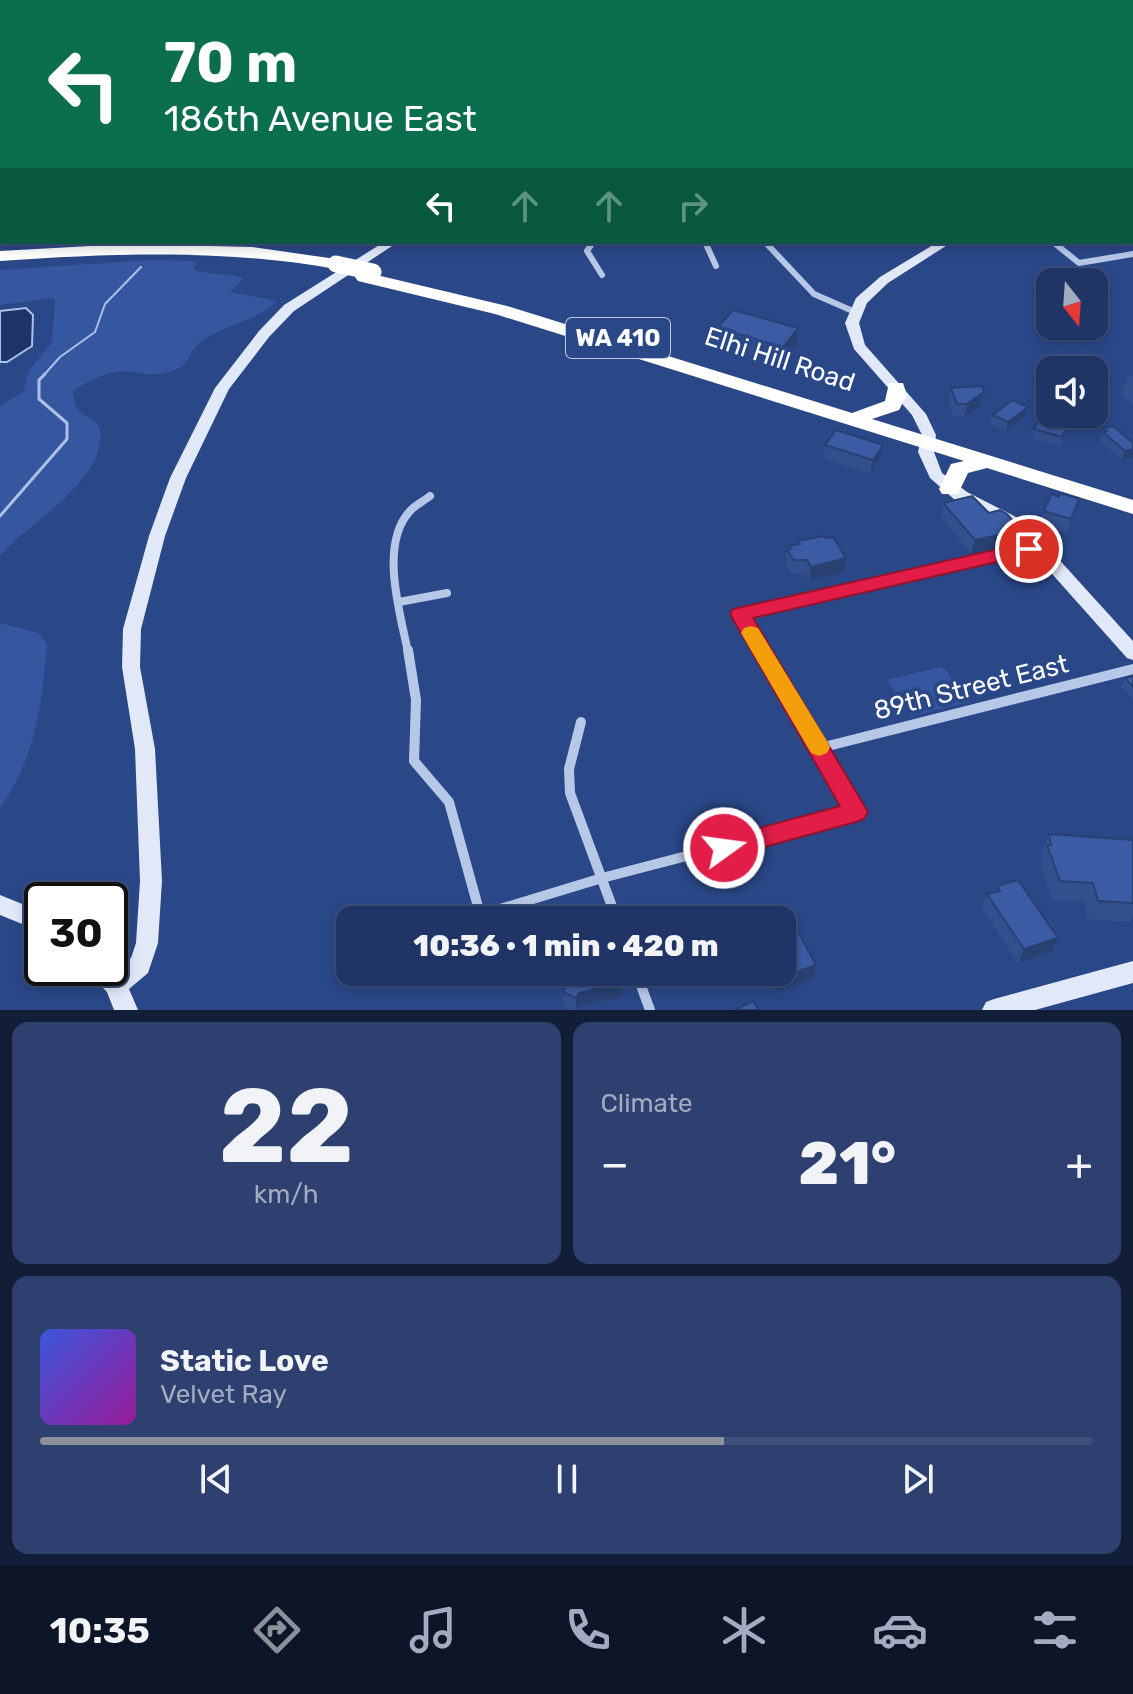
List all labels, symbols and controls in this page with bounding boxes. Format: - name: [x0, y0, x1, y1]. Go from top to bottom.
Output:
- text: 70 m: [164, 30, 297, 96]
- icon: left: [32, 32, 136, 136]
- text: 186th Avenue East: [164, 97, 477, 140]
- icon: left: [419, 184, 463, 228]
- icon: ahead: [503, 184, 547, 228]
- icon: ahead: [587, 184, 631, 228]
- icon: right: [671, 184, 715, 228]
- north arrow: [1036, 268, 1108, 340]
- map controls: [1036, 268, 1108, 428]
- road number: WA 410: [566, 318, 670, 358]
- street label: Elhi Hill Road: [701, 321, 859, 398]
- button: sound: [1036, 356, 1108, 428]
- pin: [995, 515, 1063, 583]
- icon: arrive: [1007, 527, 1051, 571]
- street label: 89th Street East: [871, 648, 1072, 727]
- position arrow: [682, 806, 766, 890]
- speed limit sign: 30: [24, 882, 128, 986]
- text: 10:36 · 1 min · 420 m: [413, 928, 719, 964]
- text: 22: [219, 1065, 354, 1188]
- text: Climate: [601, 1088, 693, 1119]
- text: 21°: [799, 1128, 896, 1199]
- text: −: [601, 1138, 629, 1190]
- text: +: [1066, 1138, 1093, 1190]
- text: km/h: [254, 1179, 319, 1210]
- text: Static Love: [160, 1343, 329, 1379]
- text: Velvet Ray: [160, 1379, 287, 1410]
- icon: previous: [194, 1457, 238, 1501]
- icon: pause: [545, 1457, 589, 1501]
- icon: next: [896, 1457, 940, 1501]
- icon: directions: [249, 1602, 305, 1658]
- icon: music: [405, 1602, 461, 1658]
- icon: phone: [560, 1602, 616, 1658]
- icon: climate: [716, 1602, 772, 1658]
- icon: car: [872, 1602, 928, 1658]
- icon: filters: [1027, 1602, 1083, 1658]
- text: 10:35: [50, 1609, 150, 1652]

